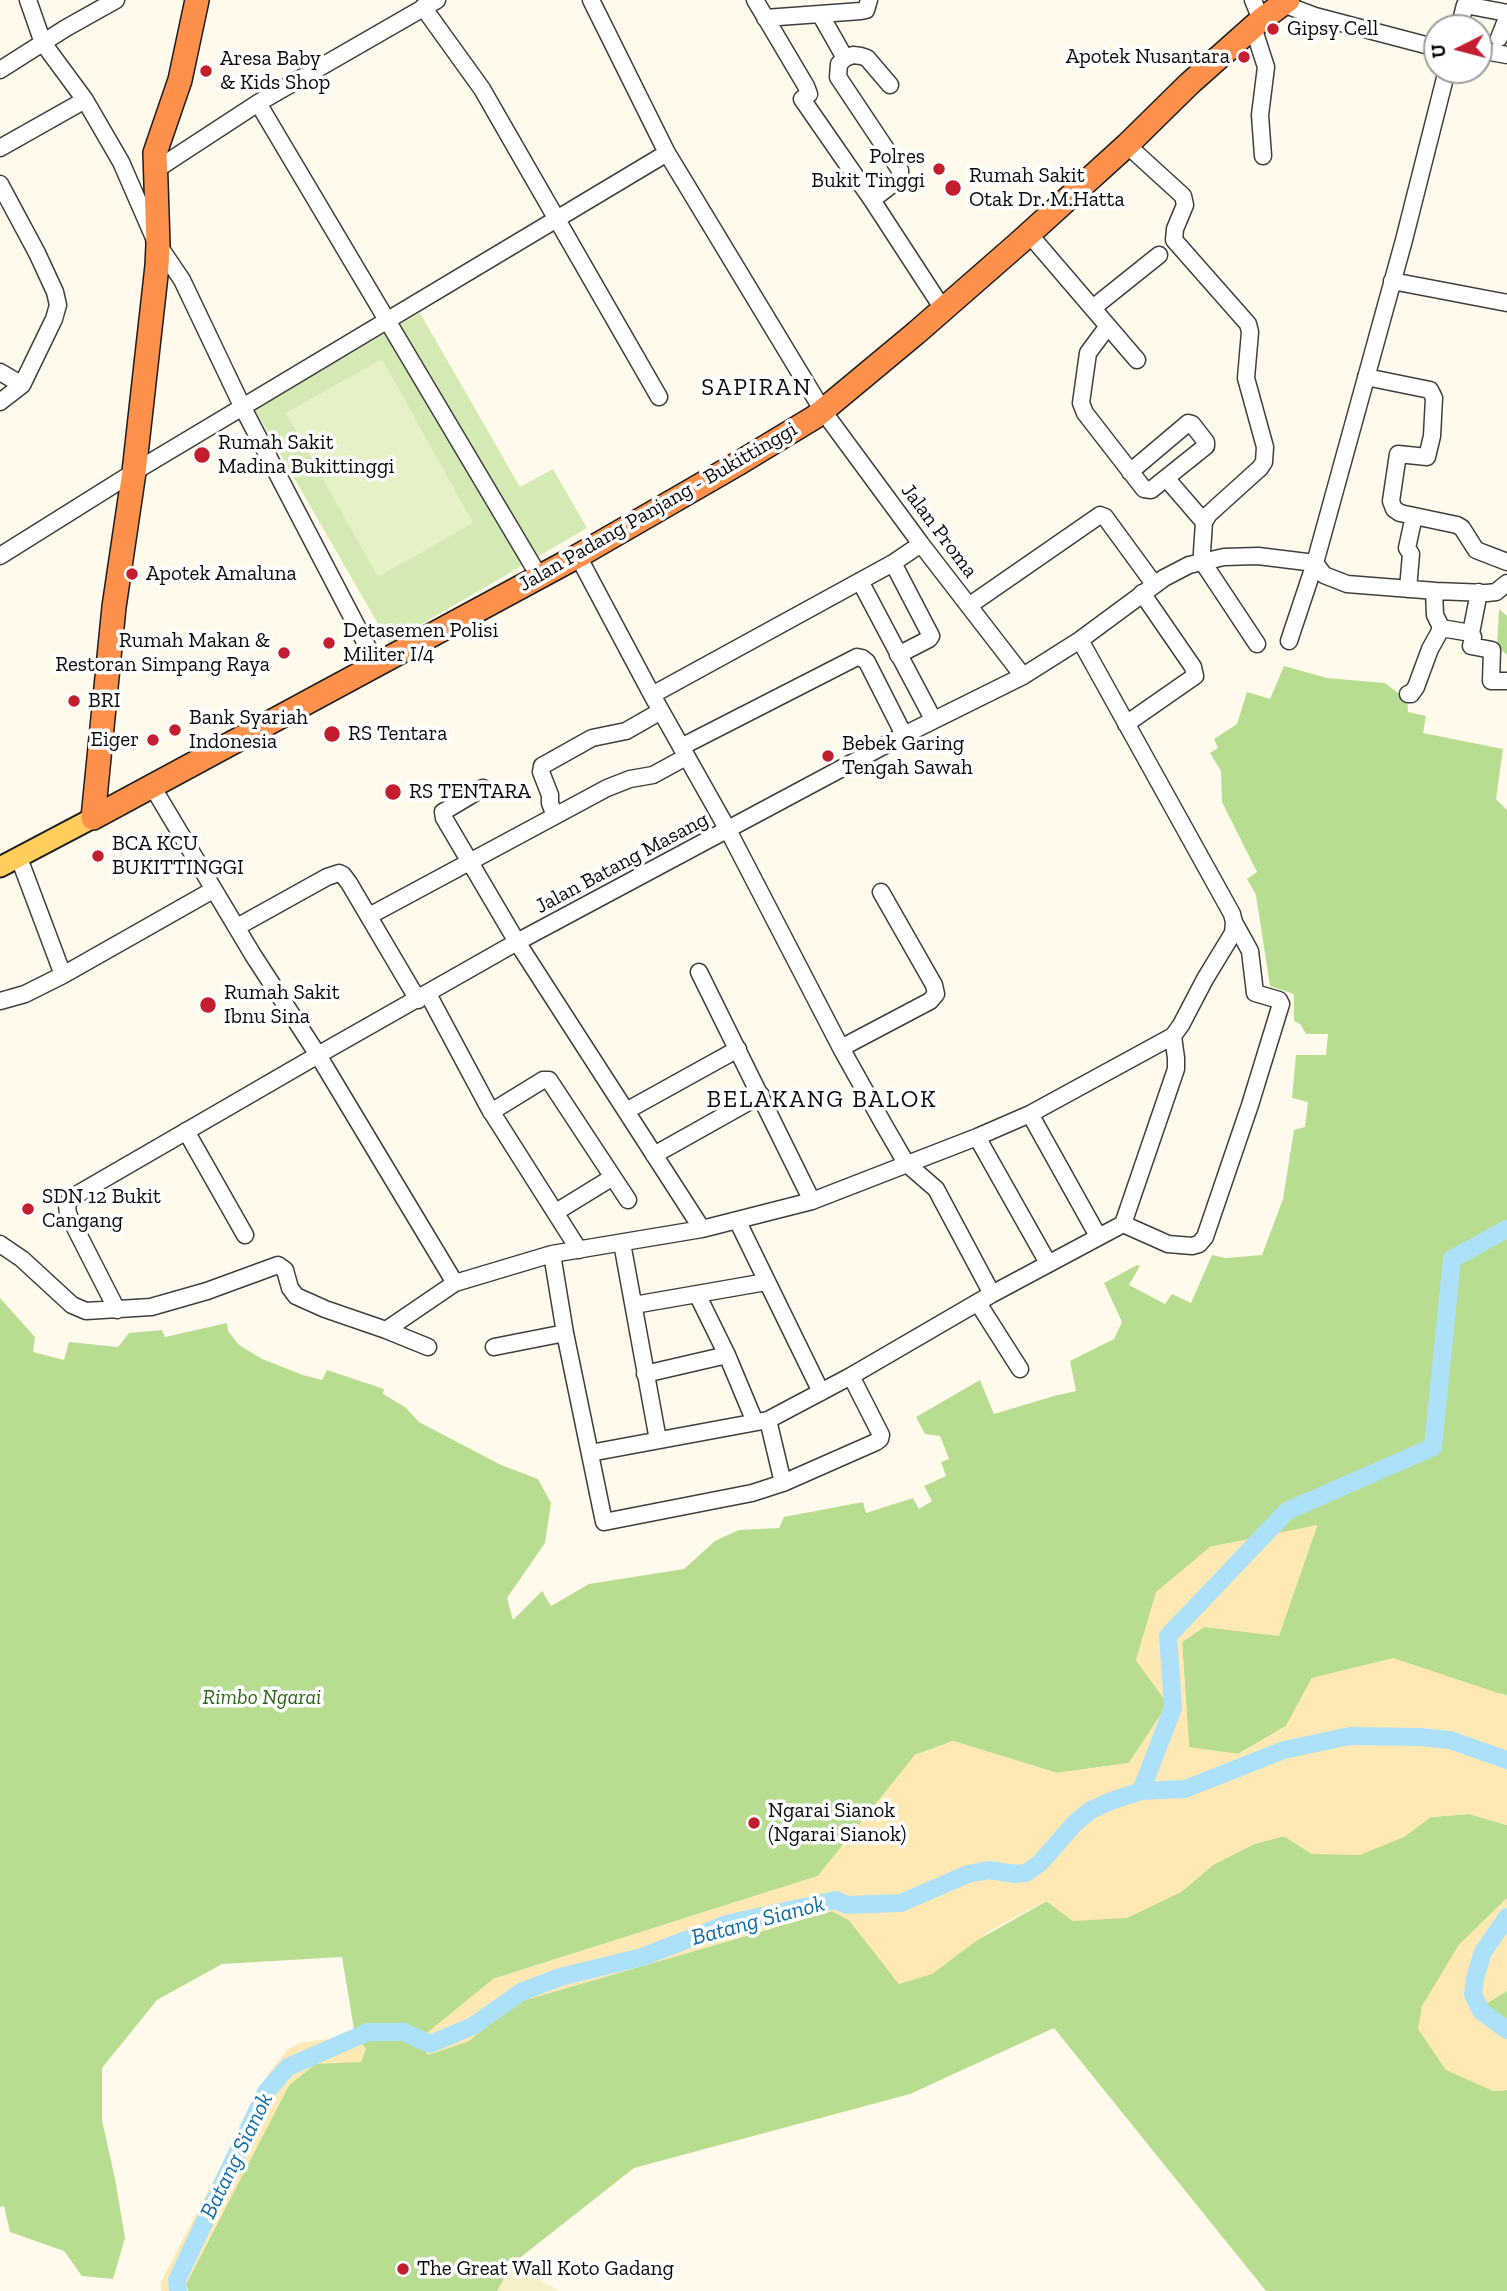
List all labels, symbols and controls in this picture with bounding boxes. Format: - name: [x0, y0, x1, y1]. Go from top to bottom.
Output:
- north arrow: [1423, 14, 1493, 84]
- place label: Gipsy Cell: [1287, 16, 1378, 42]
- marker: Gipsy Cell: [1265, 21, 1281, 37]
- text: U: [1426, 43, 1451, 59]
- place label: Apotek Nusantara: [1066, 44, 1230, 70]
- place label: Aresa Baby & Kids Shop: [220, 46, 330, 96]
- marker: Apotek Nusantara: [1236, 49, 1252, 65]
- marker: Aresa Baby & Kids Shop: [198, 63, 214, 79]
- place label: Polres Bukit Tinggi: [811, 144, 925, 194]
- marker: Polres Bukit Tinggi: [931, 161, 947, 177]
- place label: Rumah Sakit Otak Dr. M.Hatta: [969, 163, 1125, 213]
- marker: Rumah Sakit Otak Dr. M.Hatta: [943, 178, 963, 198]
- district label: SAPIRAN: [702, 374, 812, 402]
- street label: Jalan Padang Panjang - Bukittinggi: [514, 417, 802, 597]
- place label: Rumah Sakit Madina Bukittinggi: [218, 430, 394, 480]
- marker: Rumah Sakit Madina Bukittinggi: [192, 445, 212, 465]
- street label: Jalan Proma: [895, 479, 983, 583]
- place label: Apotek Amaluna: [146, 561, 297, 587]
- marker: Apotek Amaluna: [124, 566, 140, 582]
- place label: Detasemen Polisi Militer I/4: [343, 618, 498, 668]
- place label: Rumah Makan & Restoran Simpang Raya: [55, 628, 270, 678]
- marker: Detasemen Polisi Militer I/4: [321, 635, 337, 651]
- marker: Rumah Makan & Restoran Simpang Raya: [276, 645, 292, 661]
- place label: BRI: [88, 688, 120, 714]
- marker: BRI: [66, 693, 82, 709]
- place label: Bank Syariah Indonesia: [189, 705, 308, 755]
- place label: RS Tentara: [348, 721, 447, 747]
- marker: Bank Syariah Indonesia: [167, 722, 183, 738]
- marker: RS Tentara: [322, 724, 342, 744]
- place label: Eiger: [91, 727, 139, 753]
- place label: Bebek Garing Tengah Sawah: [842, 731, 973, 781]
- marker: Eiger: [145, 732, 161, 748]
- marker: Bebek Garing Tengah Sawah: [820, 748, 836, 764]
- place label: RS TENTARA: [409, 779, 531, 805]
- marker: RS TENTARA: [383, 782, 403, 802]
- street label: Jalan Batang Masang: [531, 807, 713, 919]
- place label: BCA KCU BUKITTINGGI: [112, 831, 244, 881]
- marker: BCA KCU BUKITTINGGI: [90, 848, 106, 864]
- place label: Rumah Sakit Ibnu Sina: [224, 980, 339, 1030]
- marker: Rumah Sakit Ibnu Sina: [198, 995, 218, 1015]
- district label: BELAKANG BALOK: [708, 1086, 936, 1114]
- place label: SDN 12 Bukit Cangang: [42, 1184, 161, 1234]
- marker: SDN 12 Bukit Cangang: [20, 1201, 36, 1217]
- park label: Rimbo Ngarai: [203, 1685, 321, 1711]
- place label: Ngarai Sianok (Ngarai Sianok): [768, 1798, 906, 1848]
- marker: Ngarai Sianok (Ngarai Sianok): [746, 1815, 762, 1831]
- water label: Batang Sianok: [689, 1890, 827, 1952]
- water label: Batang Sianok: [195, 2089, 279, 2223]
- place label: The Great Wall Koto Gadang: [417, 2256, 674, 2282]
- marker: The Great Wall Koto Gadang: [395, 2261, 411, 2277]

